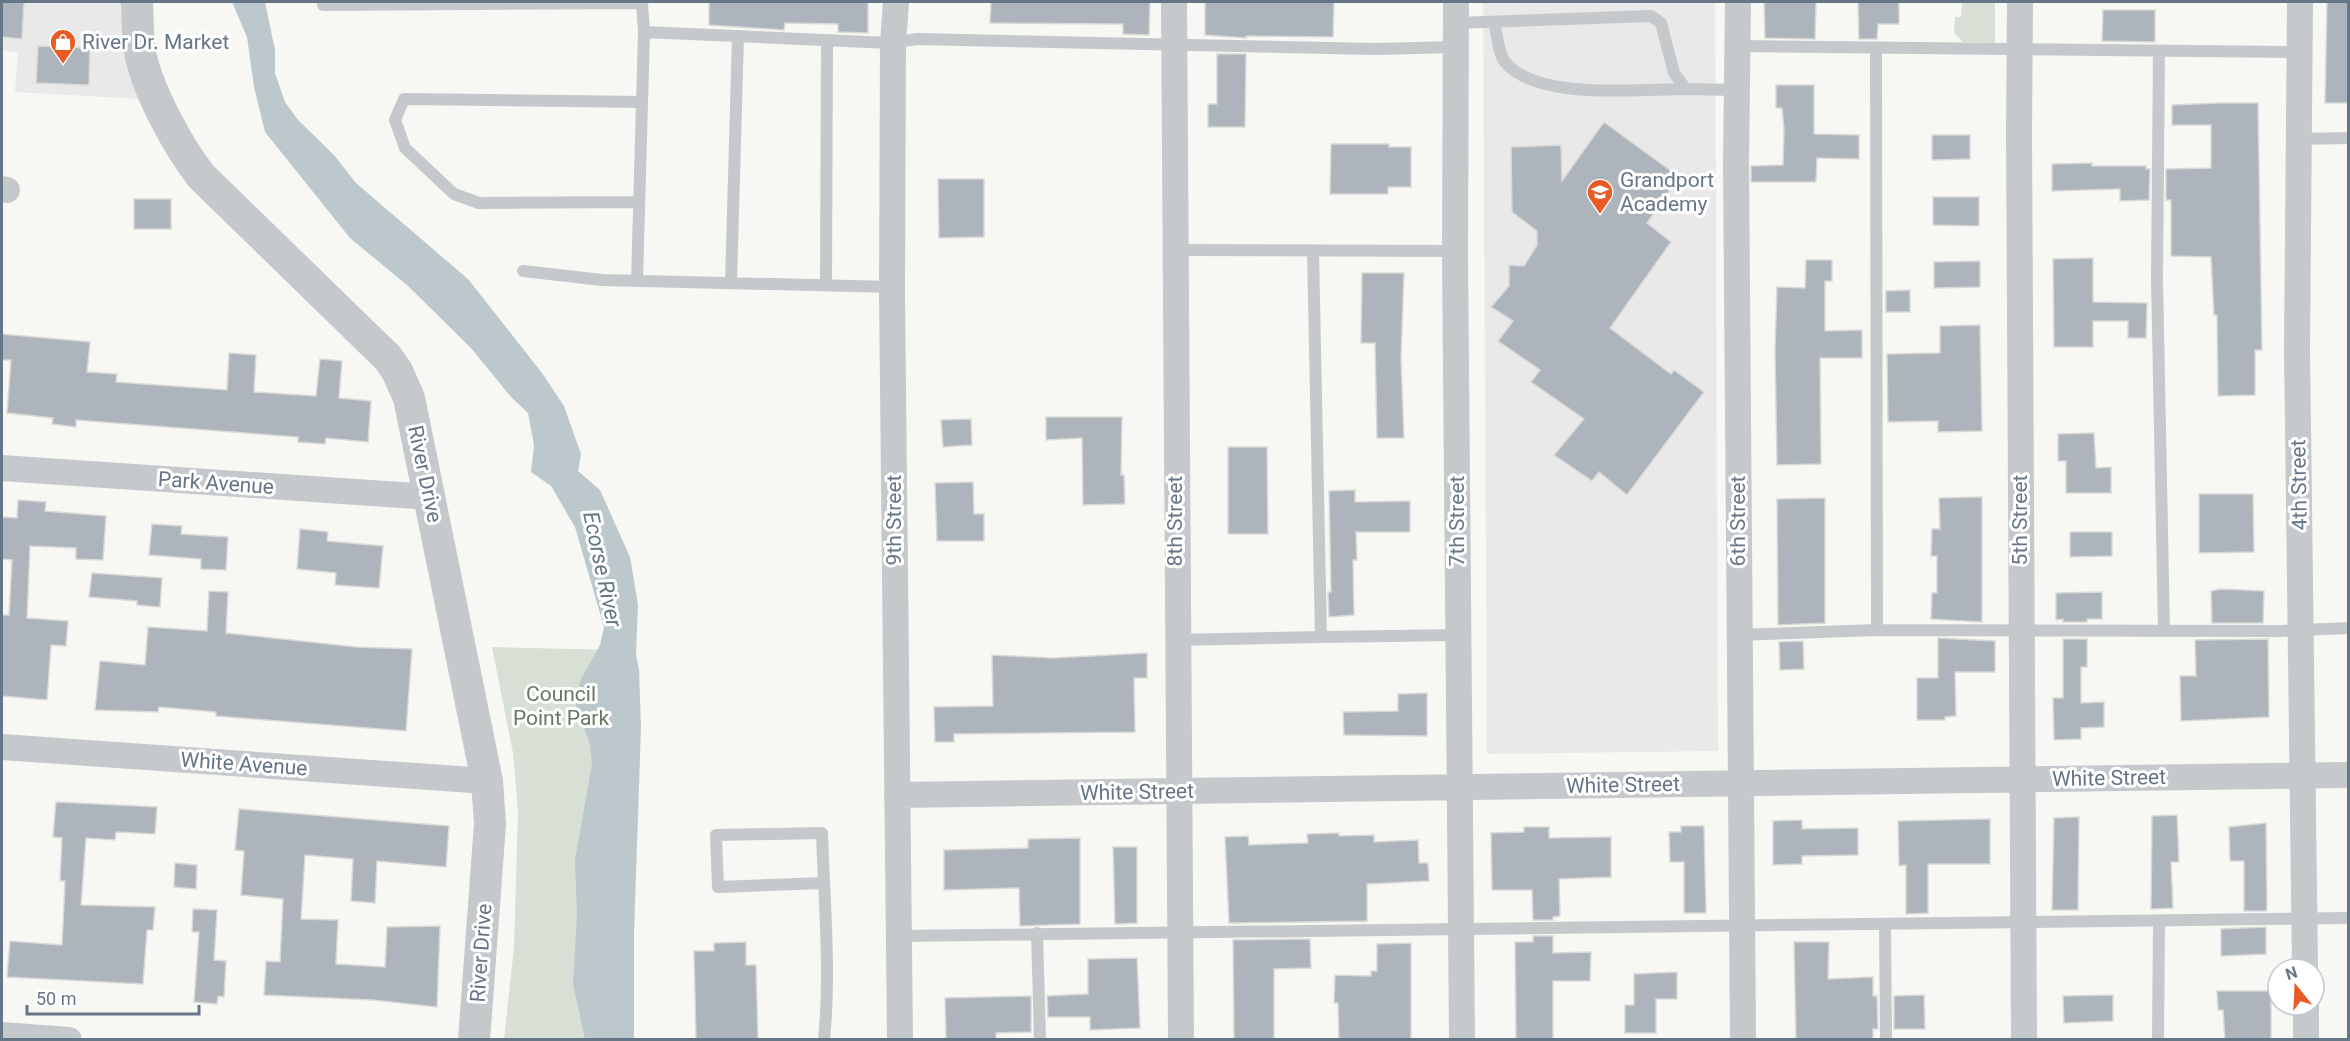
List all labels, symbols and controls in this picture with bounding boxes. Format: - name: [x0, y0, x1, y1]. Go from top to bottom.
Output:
- shop icon: River Dr. Market: [48, 27, 78, 65]
- place label: River Dr. Market: [82, 30, 229, 54]
- place label: Grandport Academy: [1620, 168, 1714, 216]
- school or university icon: Grandport Academy: [1585, 177, 1615, 215]
- street label: River Drive: [403, 423, 447, 525]
- street label: 4th Street: [2286, 439, 2312, 531]
- street label: Park Avenue: [157, 467, 275, 499]
- street label: 9th Street: [882, 474, 906, 565]
- street label: 5th Street: [2008, 474, 2032, 565]
- street label: 8th Street: [1163, 475, 1187, 566]
- street label: 7th Street: [1445, 475, 1469, 566]
- street label: 6th Street: [1726, 475, 1750, 566]
- water label: Ecorse River: [578, 509, 627, 630]
- park label: Council Point Park: [513, 682, 609, 730]
- street label: White Avenue: [180, 748, 308, 780]
- street label: White Street: [2052, 765, 2166, 791]
- street label: White Street: [1566, 772, 1680, 798]
- street label: White Street: [1080, 779, 1194, 805]
- street label: River Drive: [466, 903, 496, 1003]
- north arrow: [2266, 957, 2326, 1017]
- text: N: [2283, 962, 2300, 984]
- scale bar: [27, 978, 200, 1016]
- text: 50 m: [36, 988, 76, 1009]

